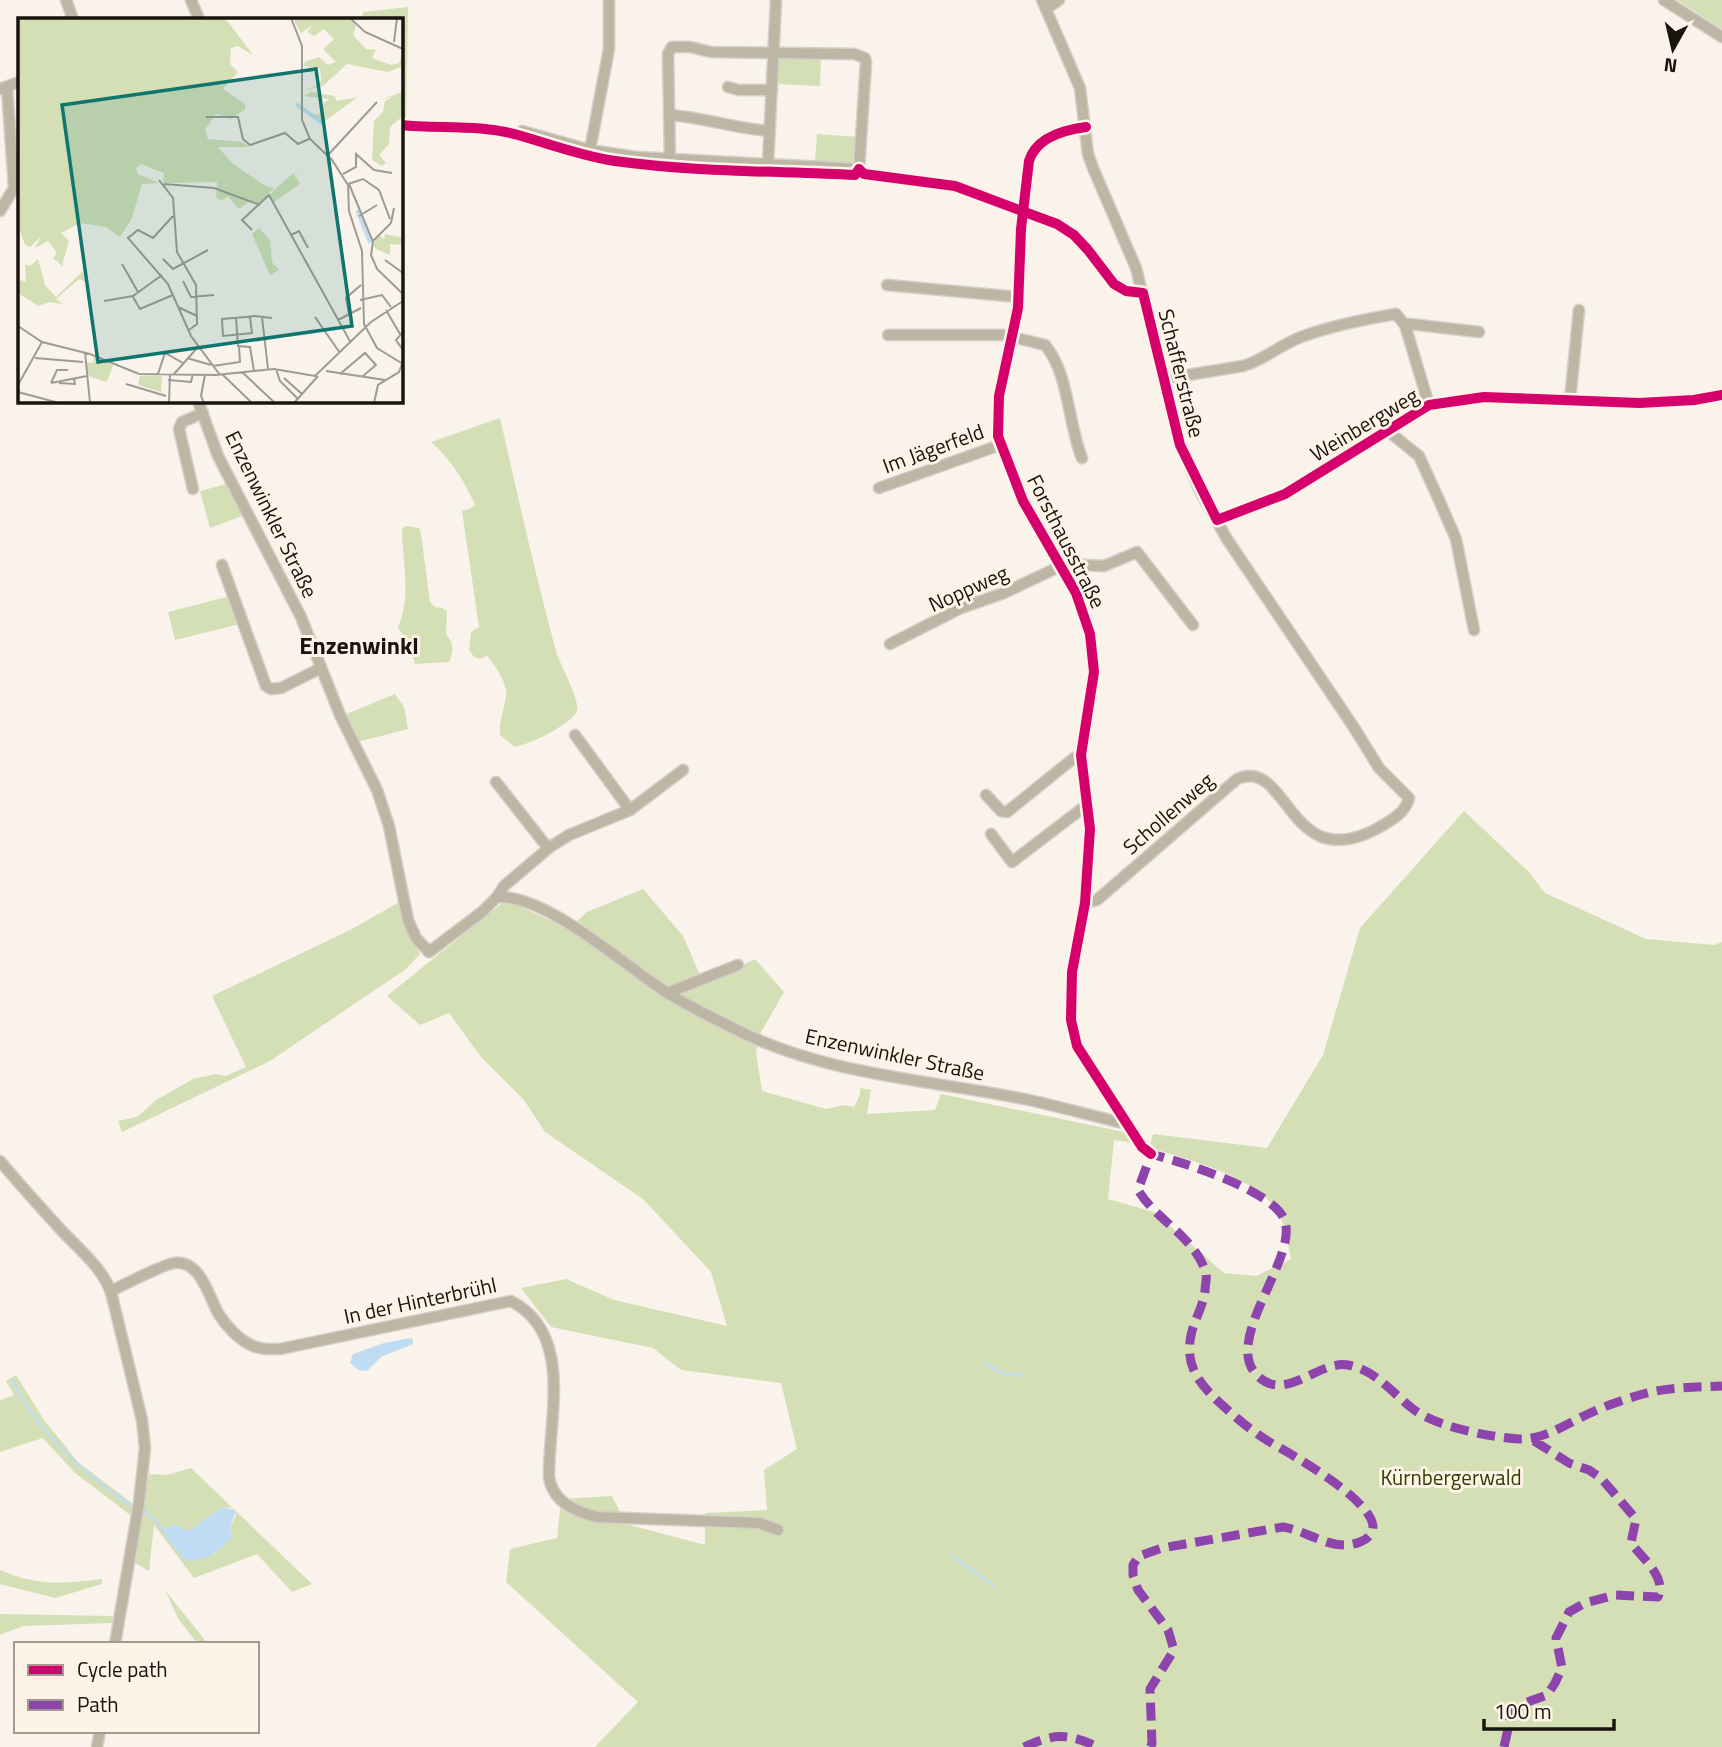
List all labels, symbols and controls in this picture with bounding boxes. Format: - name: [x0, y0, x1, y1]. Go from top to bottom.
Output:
- north arrow: [1638, 14, 1708, 84]
- inset map: [18, 18, 402, 402]
- text: N: [1662, 51, 1679, 82]
- street label: Schafferstraße: [1151, 305, 1213, 441]
- street label: Weinbergweg: [1304, 379, 1424, 469]
- street label: Im Jägerfeld: [878, 415, 988, 481]
- street label: Enzenwinkler Straße: [218, 425, 326, 603]
- street label: Forsthausstraße: [1019, 468, 1115, 614]
- street label: Noppweg: [923, 556, 1013, 620]
- district label: Enzenwinkl: [299, 627, 419, 663]
- street label: Schollenweg: [1115, 764, 1221, 862]
- street label: Enzenwinkler Straße: [802, 1019, 988, 1089]
- street label: In der Hinterbrühl: [341, 1268, 499, 1332]
- park label: Kürnbergerwald: [1380, 1461, 1522, 1493]
- legend: [14, 1642, 259, 1733]
- text: Cycle path: [77, 1653, 168, 1685]
- text: Path: [77, 1688, 119, 1720]
- scale bar: [1484, 1688, 1614, 1732]
- text: 100 m: [1494, 1695, 1551, 1727]

